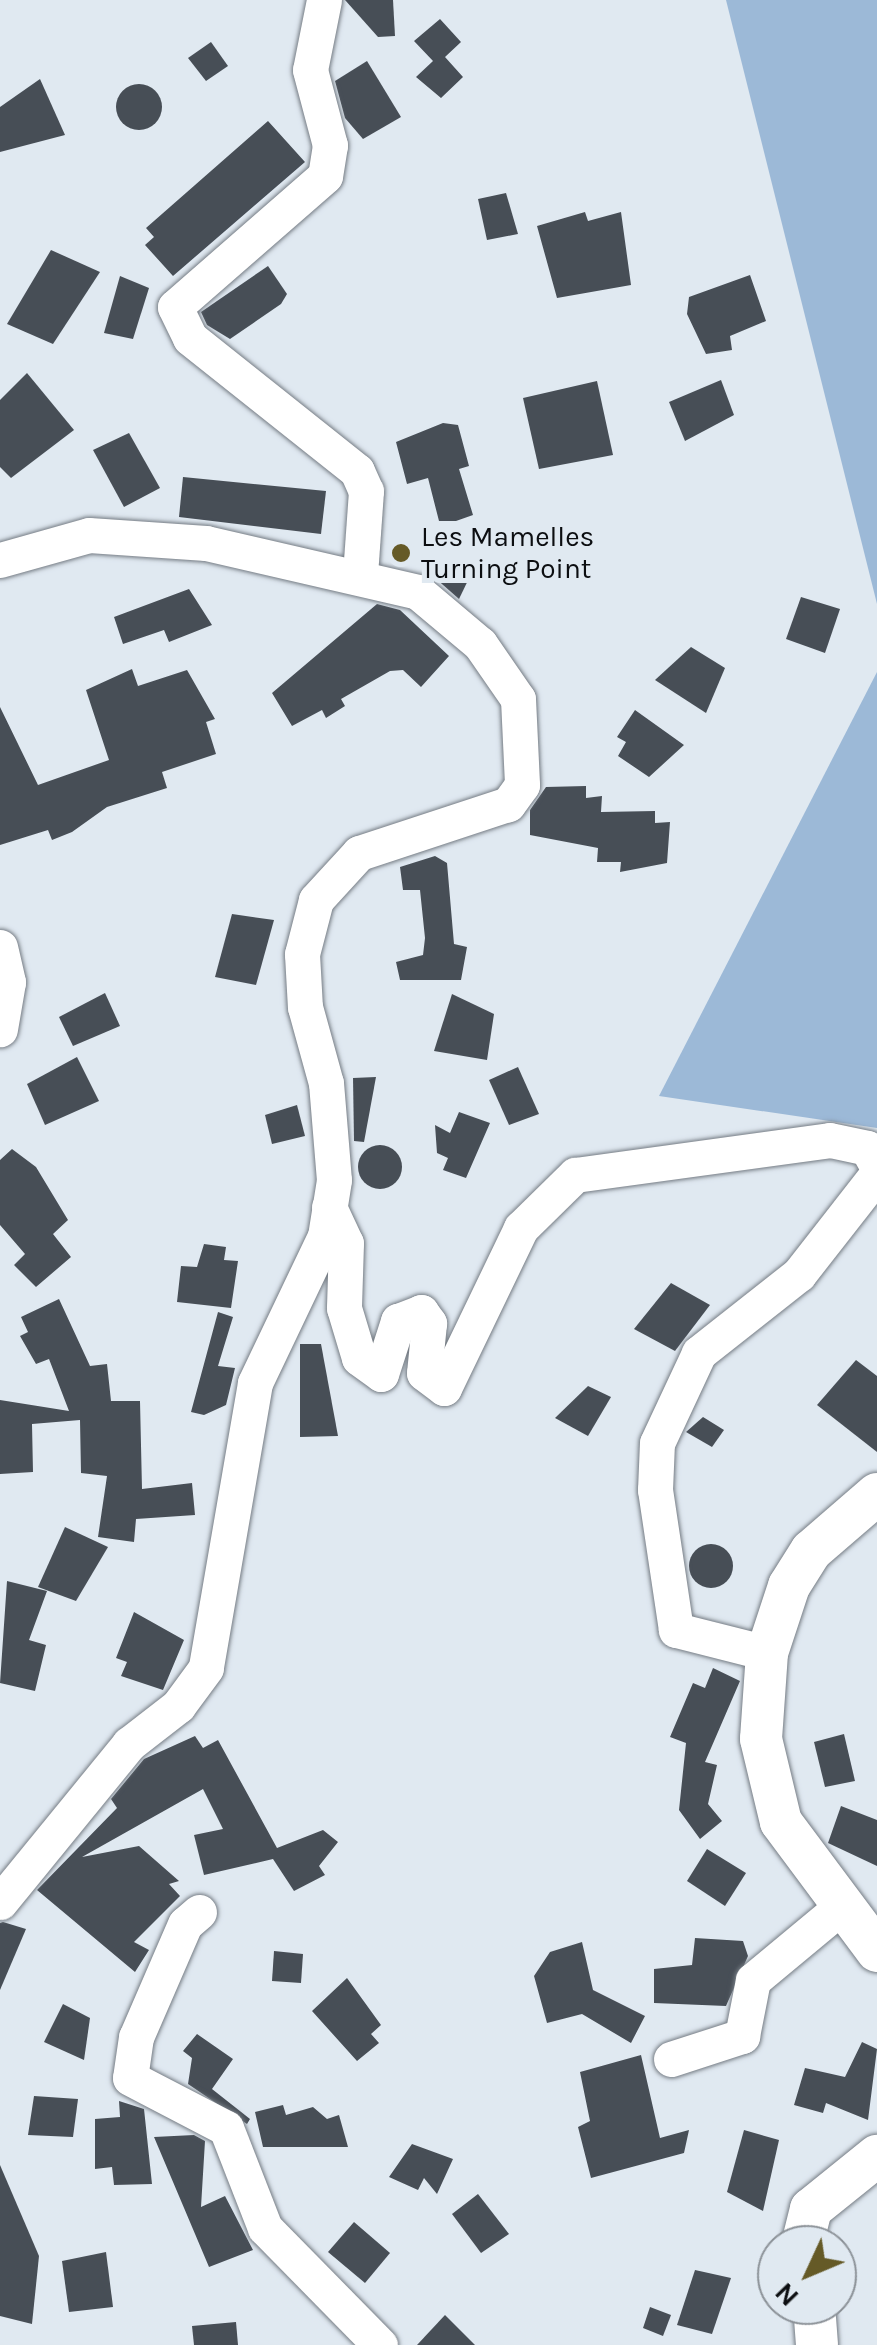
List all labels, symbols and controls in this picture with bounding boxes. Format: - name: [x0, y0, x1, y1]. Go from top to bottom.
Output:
- place label: Les Mamelles Turning Point: [421, 520, 594, 586]
- marker: Les Mamelles Turning Point: [390, 542, 412, 564]
- north arrow: [757, 2225, 857, 2325]
- text: N: [768, 2276, 805, 2313]

